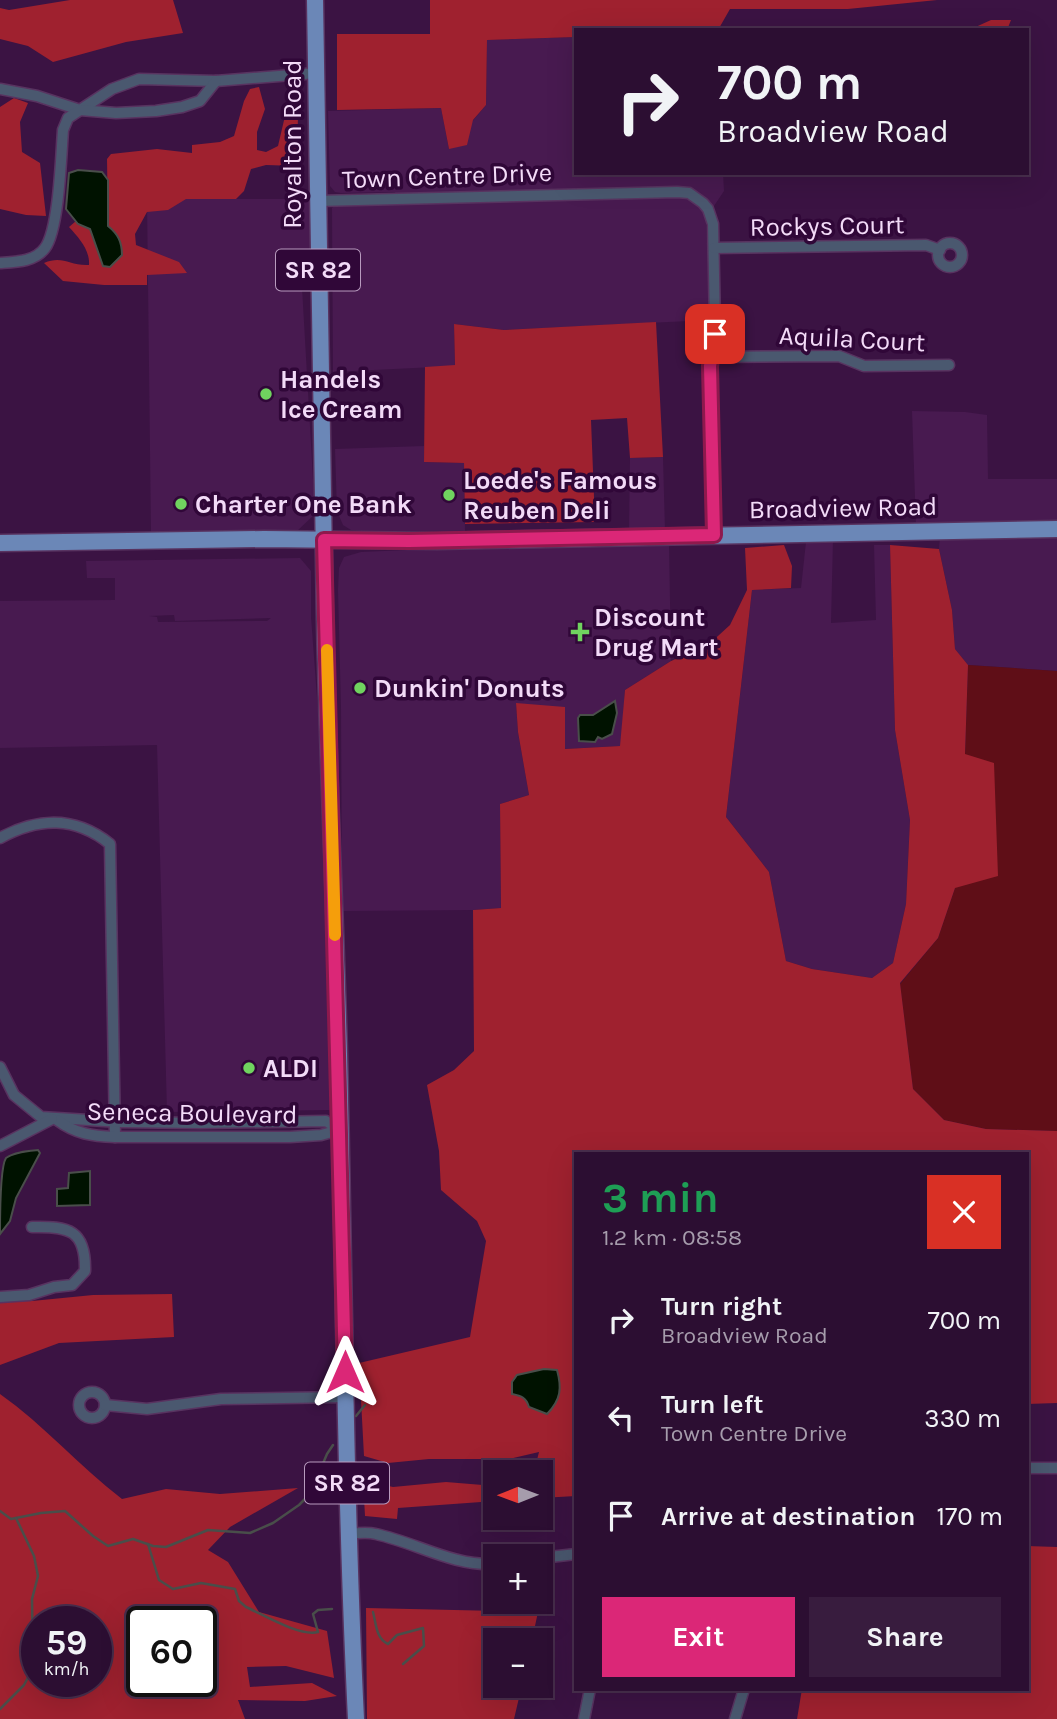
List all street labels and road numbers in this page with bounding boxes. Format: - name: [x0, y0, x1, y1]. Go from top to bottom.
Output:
- street label: Royalton Road: [277, 59, 308, 229]
- street label: Town Centre Drive: [341, 157, 553, 195]
- street label: Rockys Court: [749, 209, 905, 243]
- road number: SR 82: [276, 249, 360, 290]
- street label: Aquila Court: [778, 320, 926, 358]
- street label: Broadview Road: [748, 491, 938, 525]
- street label: Seneca Boulevard: [86, 1096, 298, 1130]
- road number: SR 82: [305, 1462, 389, 1504]

